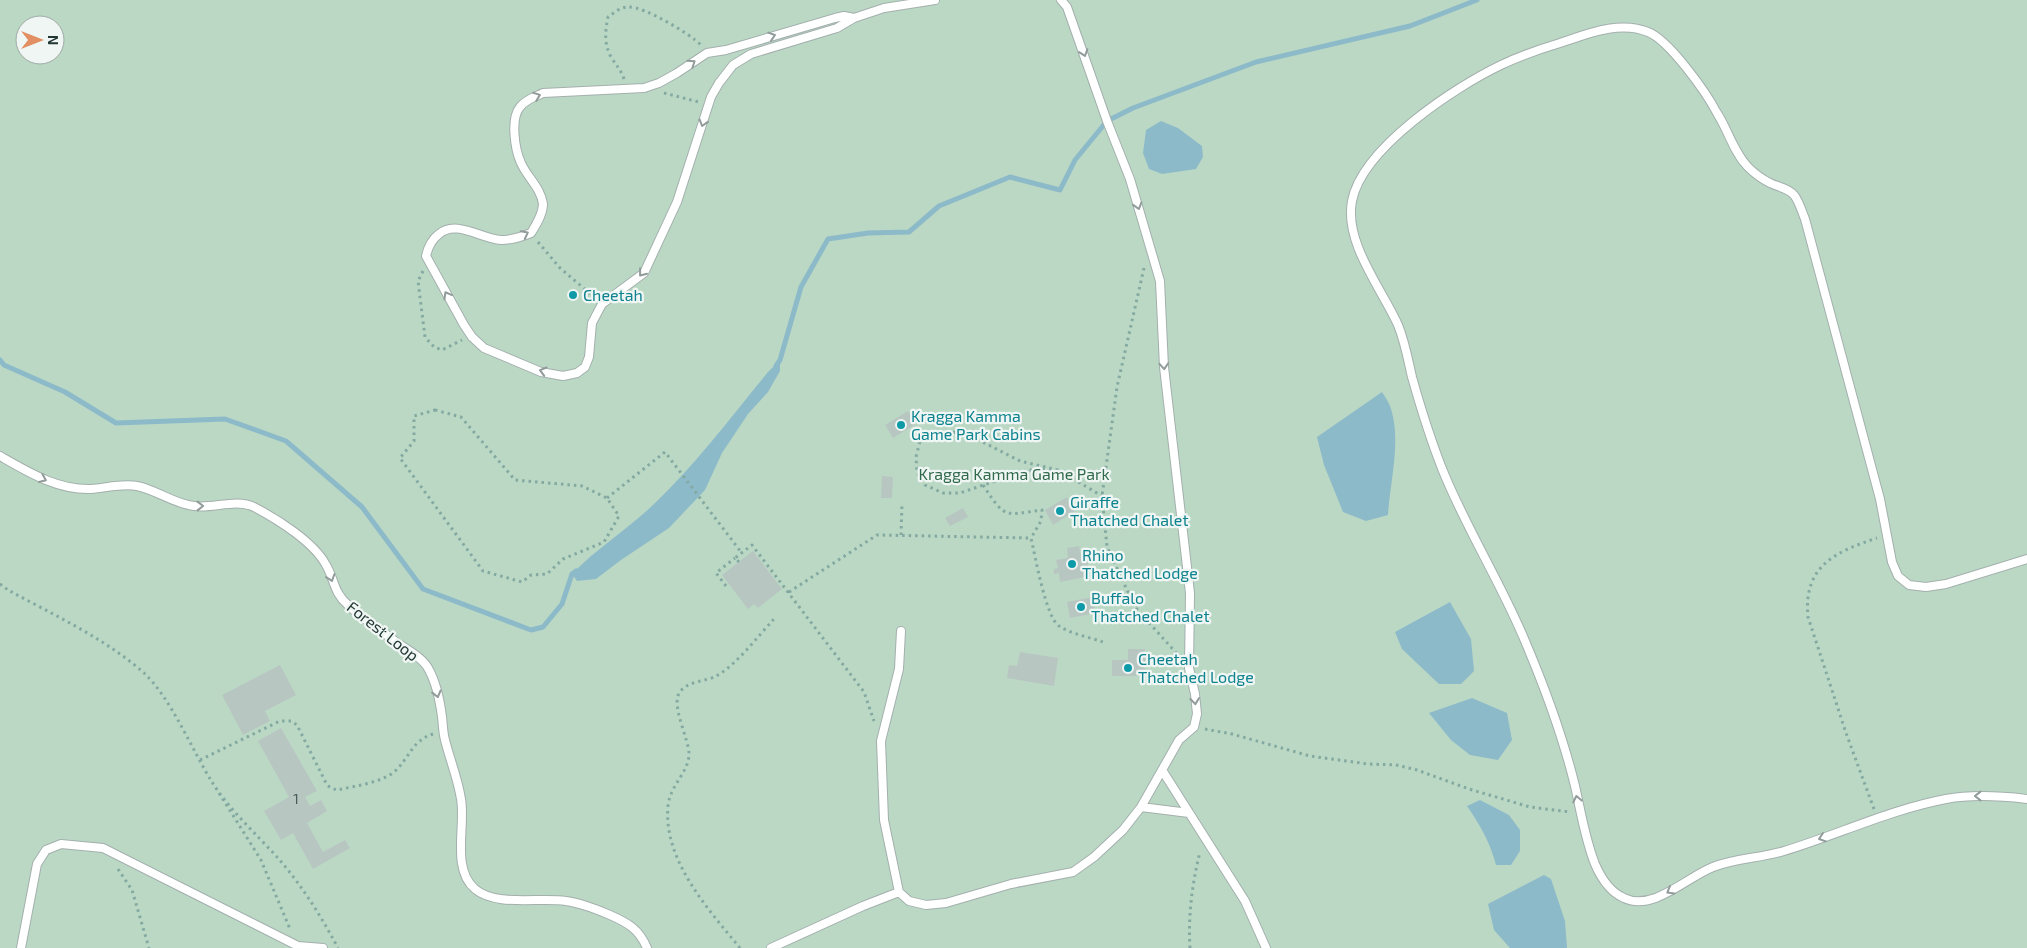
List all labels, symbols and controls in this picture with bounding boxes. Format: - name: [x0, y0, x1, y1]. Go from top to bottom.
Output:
- north arrow: [15, 15, 65, 65]
- one-way arrow: [768, 32, 776, 42]
- text: N: [45, 35, 62, 45]
- one-way arrow: [1078, 48, 1088, 57]
- one-way arrow: [686, 60, 696, 69]
- one-way arrow: [532, 92, 540, 102]
- one-way arrow: [698, 118, 708, 127]
- one-way arrow: [1133, 202, 1143, 210]
- one-way arrow: [520, 230, 529, 240]
- one-way arrow: [639, 267, 648, 277]
- place label: Cheetah: [583, 285, 643, 304]
- marker: Cheetah: [567, 289, 579, 301]
- one-way arrow: [444, 291, 454, 300]
- one-way arrow: [1159, 362, 1170, 370]
- one-way arrow: [539, 367, 548, 377]
- place label: Kragga Kamma Game Park Cabins: [911, 406, 1041, 443]
- marker: Kragga Kamma Game Park Cabins: [895, 419, 907, 431]
- park label: Kragga Kamma Game Park: [918, 464, 1110, 483]
- one-way arrow: [38, 472, 47, 483]
- place label: Giraffe Thatched Chalet: [1070, 492, 1189, 529]
- one-way arrow: [196, 501, 204, 511]
- marker: Giraffe Thatched Chalet: [1054, 505, 1066, 517]
- place label: Rhino Thatched Lodge: [1082, 545, 1198, 582]
- marker: Rhino Thatched Lodge: [1066, 558, 1078, 570]
- one-way arrow: [325, 574, 335, 582]
- place label: Buffalo Thatched Chalet: [1091, 588, 1210, 625]
- street label: Forest Loop: [344, 597, 423, 664]
- marker: Buffalo Thatched Chalet: [1075, 601, 1087, 613]
- place label: Cheetah Thatched Lodge: [1138, 649, 1254, 686]
- marker: Cheetah Thatched Lodge: [1122, 662, 1134, 674]
- one-way arrow: [431, 690, 442, 699]
- one-way arrow: [1190, 697, 1201, 705]
- house number: 1: [293, 790, 299, 807]
- one-way arrow: [1974, 791, 1982, 801]
- one-way arrow: [1573, 794, 1583, 803]
- one-way arrow: [1818, 832, 1827, 842]
- one-way arrow: [1666, 884, 1675, 894]

